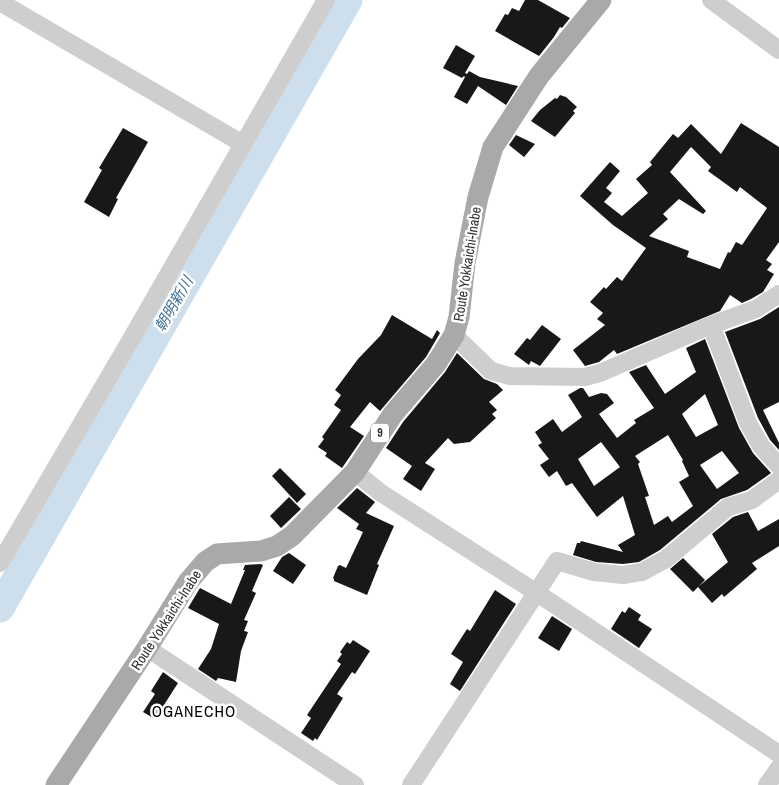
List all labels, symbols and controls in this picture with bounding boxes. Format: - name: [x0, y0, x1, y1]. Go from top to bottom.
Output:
- street label: Route Yokkaichi-Inabe: [449, 205, 485, 323]
- water label: 朝明新川: [149, 271, 199, 335]
- road number: 9: [371, 423, 389, 442]
- street label: Route Yokkaichi-Inabe: [127, 567, 205, 673]
- district label: OGANECHO: [152, 700, 236, 722]

